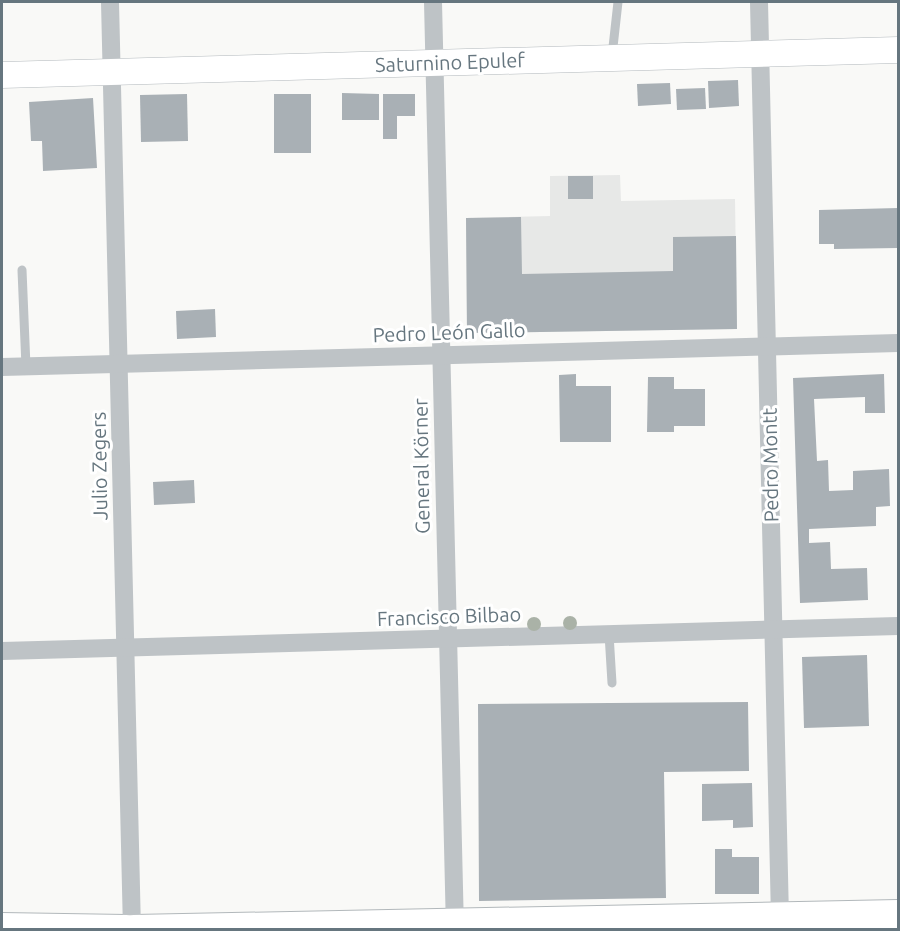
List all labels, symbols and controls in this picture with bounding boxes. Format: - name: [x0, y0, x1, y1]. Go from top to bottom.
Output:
- street label: Saturnino Epulef: [375, 48, 526, 76]
- street label: Pedro León Gallo: [372, 318, 526, 346]
- street label: General Körner: [408, 398, 434, 534]
- street label: Pedro Montt: [758, 407, 782, 522]
- street label: Julio Zegers: [87, 411, 111, 521]
- street label: Francisco Bilbao: [377, 602, 521, 630]

